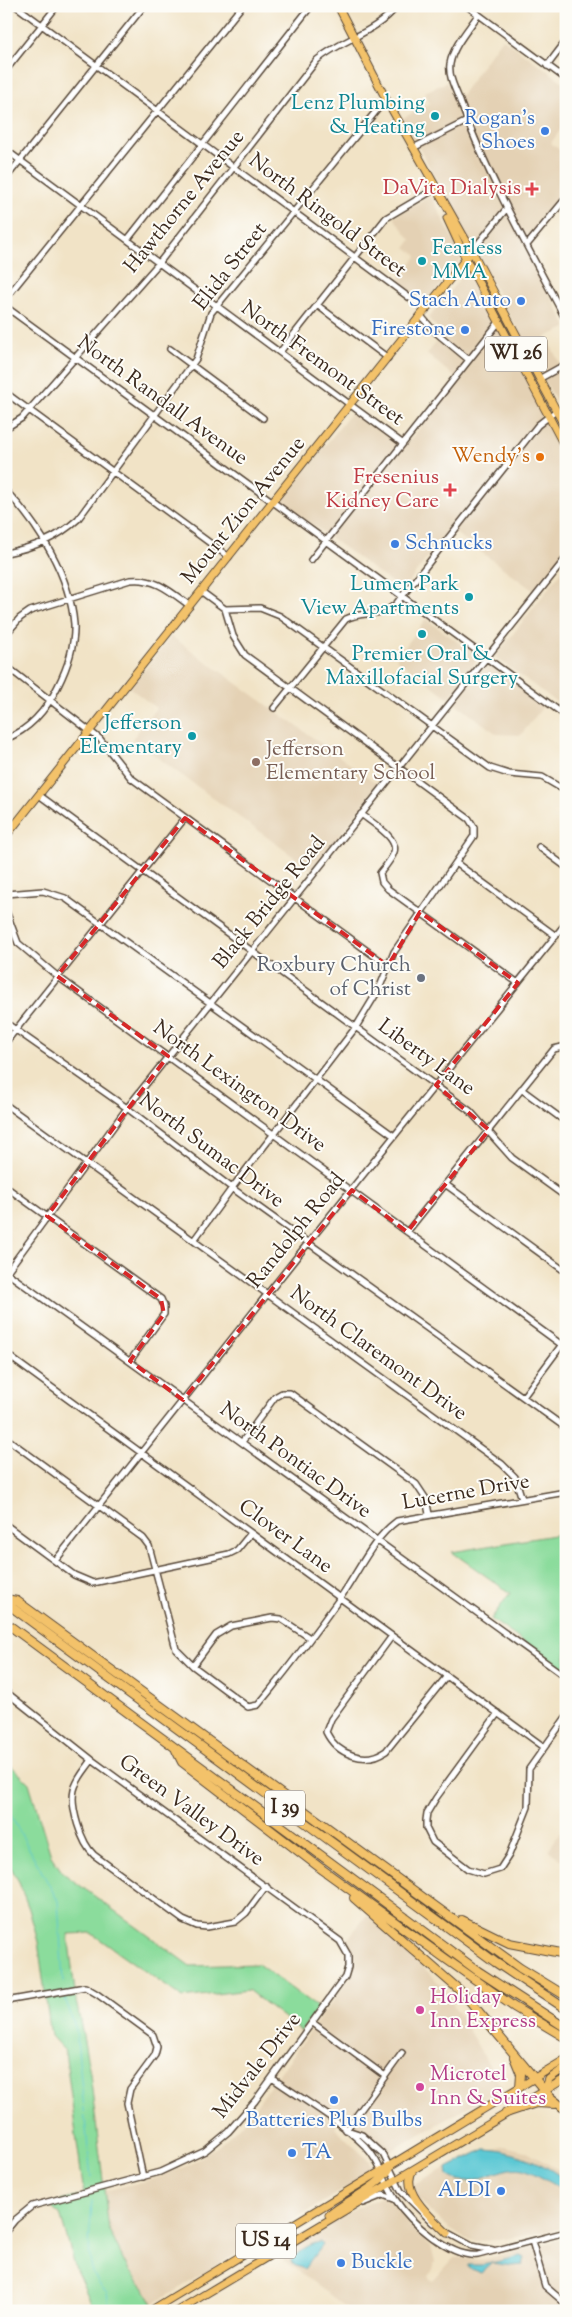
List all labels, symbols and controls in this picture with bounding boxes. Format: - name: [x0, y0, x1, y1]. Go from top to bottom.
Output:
- place label: Lenz Plumbing & Heating: [291, 89, 425, 143]
- place label: Rogan's Shoes: [464, 104, 535, 158]
- marker: Lenz Plumbing & Heating: [429, 110, 441, 122]
- street label: Hawthorne Avenue: [118, 124, 252, 280]
- marker: Rogan's Shoes: [539, 125, 551, 137]
- street label: North Ringold Street: [242, 147, 412, 285]
- place label: DaVita Dialysis: [383, 174, 521, 204]
- marker: DaVita Dialysis: [525, 182, 539, 196]
- street label: Elida Street: [187, 217, 275, 317]
- place label: Fearless MMA: [432, 234, 502, 288]
- marker: Fearless MMA: [416, 255, 428, 267]
- place label: Stach Auto: [409, 286, 511, 316]
- street label: North Fremont Street: [234, 294, 410, 434]
- marker: Stach Auto: [515, 295, 527, 307]
- place label: Firestone: [371, 315, 455, 345]
- marker: Firestone: [459, 324, 471, 336]
- street label: North Randall Avenue: [70, 329, 254, 473]
- road number: WI 26: [485, 336, 547, 372]
- street label: Mount Zion Avenue: [175, 431, 313, 591]
- place label: Wendy's: [451, 442, 530, 472]
- marker: Wendy's: [534, 451, 546, 463]
- place label: Fresenius Kidney Care: [326, 463, 439, 517]
- marker: Fresenius Kidney Care: [443, 483, 457, 497]
- place label: Schnucks: [405, 529, 493, 559]
- marker: Schnucks: [389, 538, 401, 550]
- place label: Lumen Park View Apartments: [300, 570, 460, 624]
- marker: Lumen Park View Apartments: [463, 591, 475, 603]
- marker: Premier Oral & Maxillofacial Surgery: [416, 628, 428, 640]
- place label: Premier Oral & Maxillofacial Surgery: [326, 640, 519, 694]
- place label: Jefferson Elementary: [80, 709, 183, 763]
- marker: Jefferson Elementary: [186, 730, 198, 742]
- place label: Jefferson Elementary School: [265, 735, 436, 789]
- marker: Jefferson Elementary School: [250, 756, 262, 768]
- street label: Black Bridge Road: [207, 830, 333, 976]
- place label: Roxbury Church of Christ: [257, 951, 411, 1005]
- marker: Roxbury Church of Christ: [415, 972, 427, 984]
- street label: Liberty Lane: [371, 1012, 481, 1104]
- street label: North Lexington Drive: [146, 1014, 332, 1160]
- street label: North Sumac Drive: [132, 1086, 290, 1216]
- street label: Randolph Road: [241, 1167, 353, 1295]
- street label: North Claremont Drive: [283, 1279, 473, 1429]
- street label: North Pontiac Drive: [213, 1396, 377, 1526]
- street label: Lucerne Drive: [400, 1467, 532, 1519]
- street label: Clover Lane: [232, 1492, 338, 1582]
- street label: Green Valley Drive: [112, 1748, 270, 1874]
- road number: I 39: [265, 1790, 305, 1826]
- place label: Holiday Inn Express: [430, 1983, 536, 2037]
- marker: Holiday Inn Express: [414, 2004, 426, 2016]
- street label: Midvale Drive: [207, 2006, 309, 2126]
- place label: Microtel Inn & Suites: [430, 2060, 546, 2114]
- marker: Microtel Inn & Suites: [414, 2081, 426, 2093]
- marker: Batteries Plus Bulbs: [328, 2094, 340, 2106]
- place label: Batteries Plus Bulbs: [246, 2106, 422, 2136]
- place label: TA: [302, 2138, 332, 2168]
- marker: TA: [286, 2147, 298, 2159]
- place label: ALDI: [438, 2176, 491, 2206]
- marker: ALDI: [495, 2185, 507, 2197]
- road number: US 14: [236, 2224, 296, 2258]
- place label: Buckle: [351, 2248, 413, 2278]
- marker: Buckle: [335, 2257, 347, 2269]

